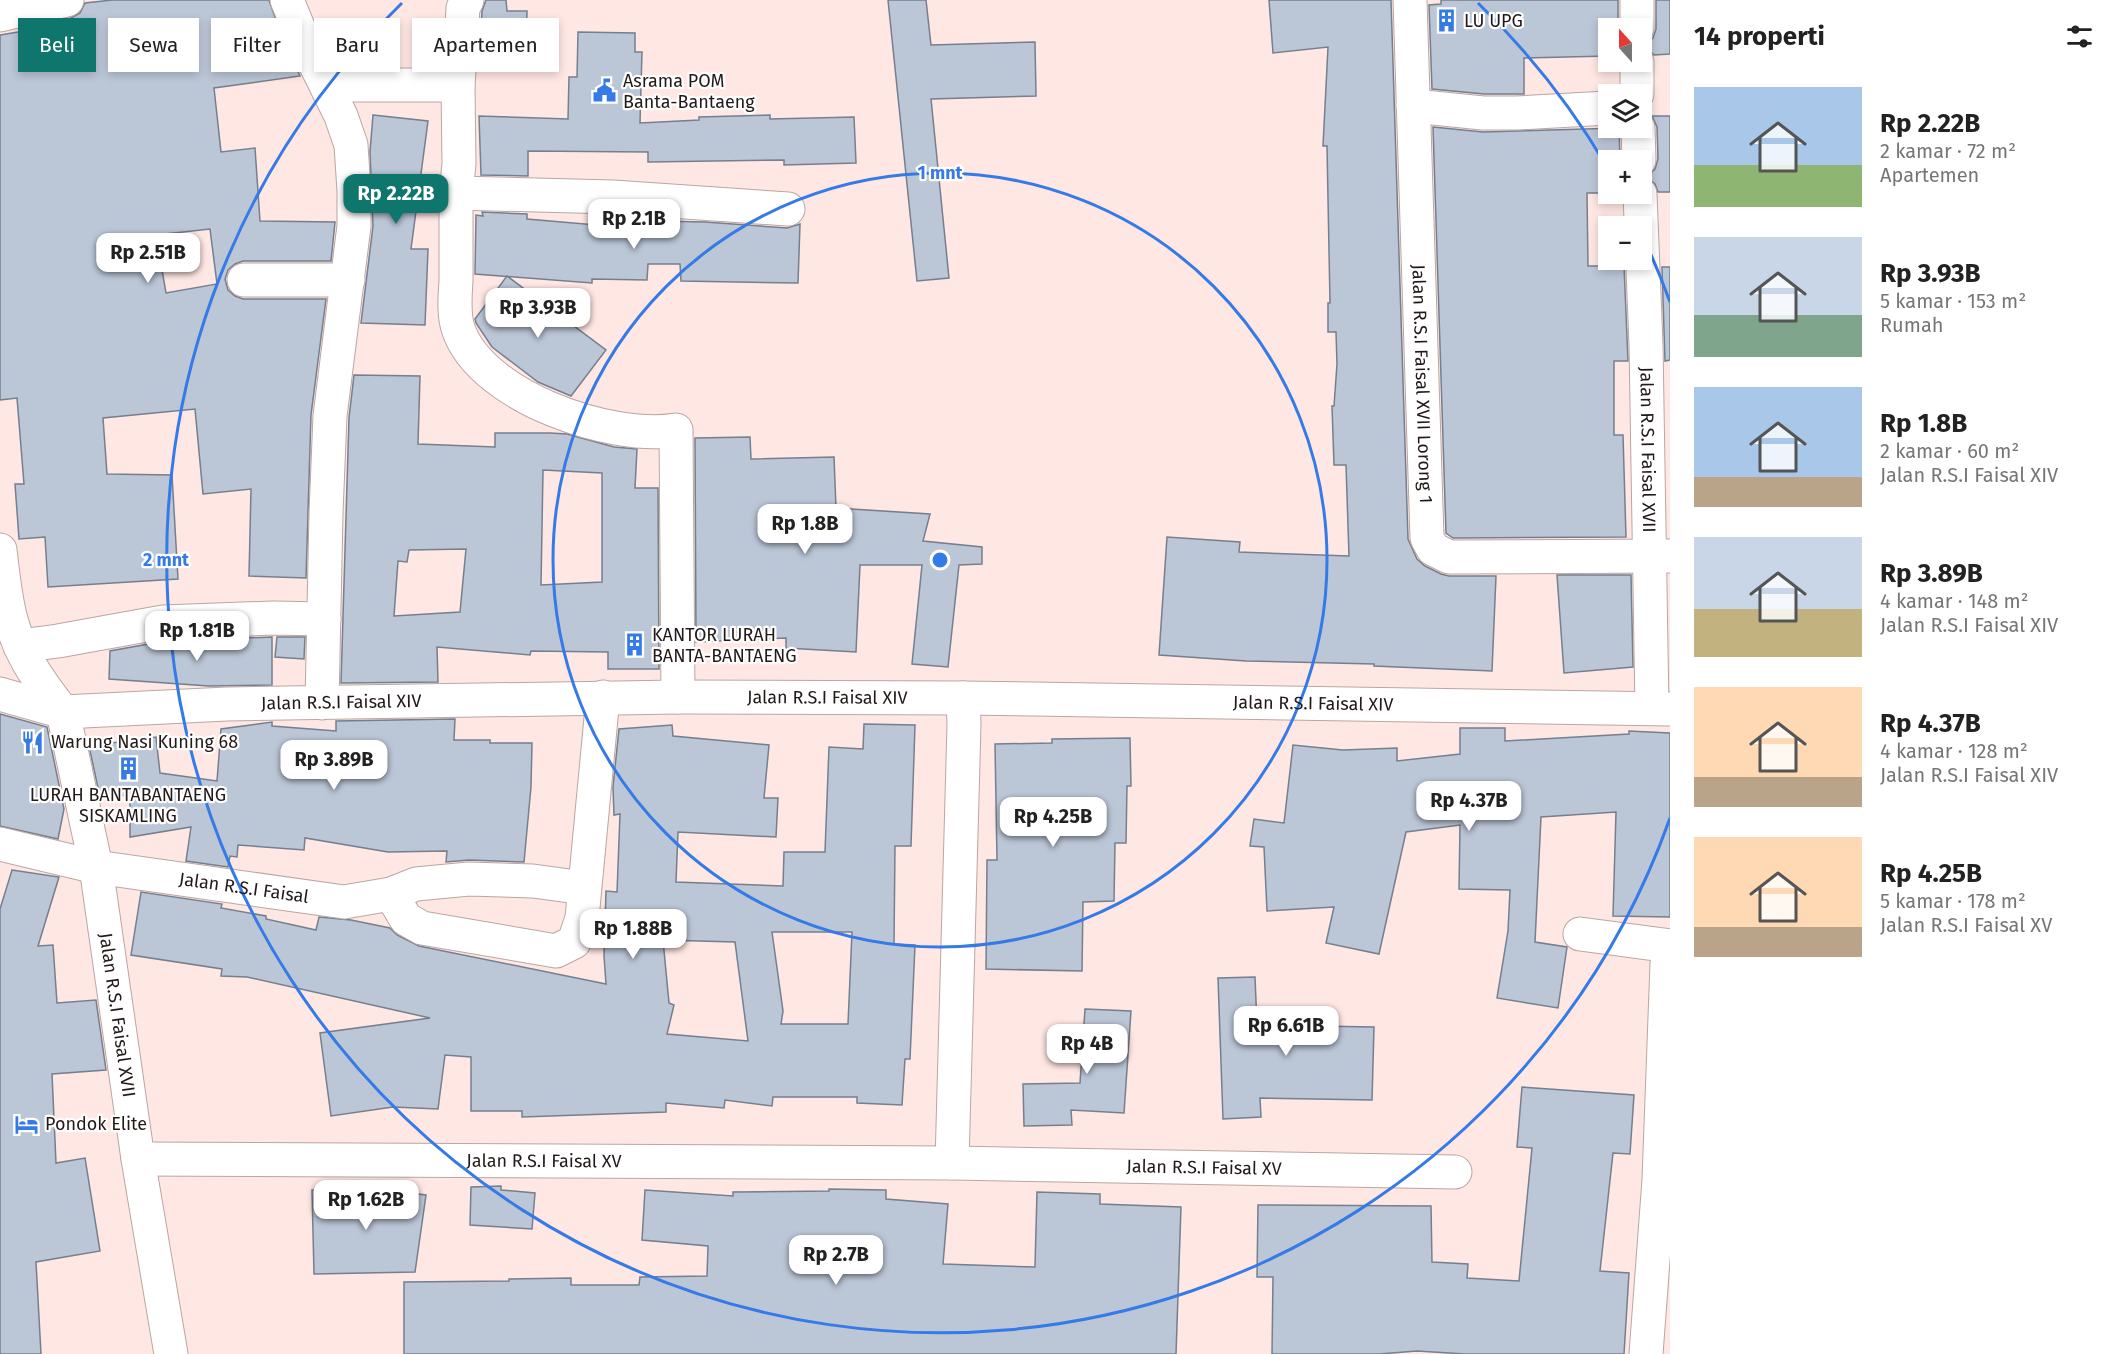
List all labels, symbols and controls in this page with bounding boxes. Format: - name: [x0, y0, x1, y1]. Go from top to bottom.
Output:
- building icon: LU UPG: [1433, 8, 1459, 34]
- place label: LU UPG: [1464, 10, 1523, 32]
- chip: Beli: [18, 18, 96, 72]
- chip: Sewa: [108, 18, 199, 72]
- chip: Filter: [211, 18, 302, 72]
- chip: Baru: [314, 18, 400, 72]
- chip: Apartemen: [412, 18, 559, 72]
- north arrow: [1598, 18, 1652, 72]
- map controls: [1598, 18, 1652, 270]
- icon: filters: [2063, 20, 2096, 53]
- text: 14 properti: [1694, 21, 1825, 52]
- place label: Asrama POM Banta-Bantaeng: [623, 70, 755, 113]
- public building icon: Asrama POM Banta-Bantaeng: [592, 78, 618, 104]
- button: layers: [1598, 84, 1652, 138]
- text: Rp 2.22B: [1880, 108, 1980, 139]
- icon: home: [1742, 111, 1814, 183]
- text: 2 kamar · 72 m²: [1880, 139, 2016, 163]
- button: +: [1598, 150, 1652, 204]
- text: 1 mnt: [917, 162, 964, 184]
- text: Apartemen: [1880, 163, 1979, 187]
- pin: Rp 2.22B: [334, 174, 458, 225]
- text: Rp 2.22B: [357, 181, 435, 205]
- pin: Rp 2.1B: [579, 199, 689, 250]
- text: Rp 2.1B: [602, 206, 666, 230]
- button: −: [1598, 216, 1652, 270]
- pin: Rp 2.51B: [86, 233, 210, 284]
- text: Rp 2.51B: [110, 240, 186, 264]
- text: Rp 3.93B: [1880, 258, 1981, 289]
- icon: home: [1742, 261, 1814, 333]
- street label: Jalan R.S.I Faisal XVII Lorong 1: [1407, 264, 1437, 504]
- pin: Rp 3.93B: [476, 288, 600, 339]
- text: 5 kamar · 153 m²: [1880, 289, 2026, 313]
- text: Rp 3.93B: [499, 295, 577, 319]
- text: Rumah: [1880, 313, 1943, 337]
- street label: Jalan R.S.I Faisal XVII: [1635, 367, 1660, 533]
- text: Rp 1.8B: [1880, 408, 1967, 439]
- icon: home: [1742, 411, 1814, 483]
- text: 2 kamar · 60 m²: [1880, 439, 2019, 463]
- text: Jalan R.S.I Faisal XIV: [1880, 463, 2058, 487]
- pin: Rp 1.8B: [750, 504, 860, 555]
- text: Rp 1.8B: [771, 511, 839, 535]
- text: 2 mnt: [143, 549, 190, 571]
- centre of rings: [930, 550, 950, 570]
- text: Rp 3.89B: [1880, 558, 1983, 589]
- icon: home: [1742, 561, 1814, 633]
- text: 4 kamar · 148 m²: [1880, 589, 2029, 613]
- pin: Rp 1.81B: [135, 611, 259, 662]
- text: Jalan R.S.I Faisal XIV: [1880, 613, 2058, 637]
- text: Rp 1.81B: [159, 618, 235, 642]
- place label: KANTOR LURAH BANTA-BANTAENG: [652, 624, 797, 667]
- building icon: KANTOR LURAH BANTA-BANTAENG: [621, 632, 647, 658]
- street label: Jalan R.S.I Faisal XIV: [747, 686, 908, 709]
- street label: Jalan R.S.I Faisal XIV: [261, 690, 422, 714]
- street label: Jalan R.S.I Faisal XIV: [1233, 691, 1394, 716]
- text: Rp 4.37B: [1880, 708, 1981, 739]
- icon: home: [1742, 711, 1814, 783]
- restaurant icon: Warung Nasi Kuning 68: [20, 729, 46, 755]
- place label: Warung Nasi Kuning 68: [51, 731, 238, 753]
- text: 4 kamar · 128 m²: [1880, 739, 2028, 763]
- pin: Rp 3.89B: [272, 740, 396, 791]
- text: Rp 3.89B: [294, 747, 374, 771]
- building icon: LURAH BANTABANTAENG SISKAMLING: [115, 756, 141, 782]
- text: Jalan R.S.I Faisal XIV: [1880, 763, 2058, 787]
- pin: Rp 4.37B: [1407, 781, 1531, 832]
- place label: LURAH BANTABANTAENG SISKAMLING: [30, 784, 226, 827]
- text: Rp 4.37B: [1430, 788, 1508, 812]
- pin: Rp 4.25B: [991, 797, 1115, 848]
- text: Rp 4.25B: [1014, 804, 1092, 828]
- text: Rp 4.25B: [1880, 858, 1982, 889]
- icon: home: [1742, 861, 1814, 933]
- street label: Jalan R.S.I Faisal: [178, 868, 310, 908]
- text: 5 kamar · 178 m²: [1880, 889, 2026, 913]
- pin: Rp 1.88B: [571, 909, 695, 960]
- text: Jalan R.S.I Faisal XV: [1880, 913, 2052, 937]
- text: Rp 1.88B: [594, 916, 672, 940]
- street label: Jalan R.S.I Faisal XVII: [95, 931, 140, 1099]
- pin: Rp 6.61B: [1224, 1006, 1348, 1057]
- text: Rp 6.61B: [1248, 1013, 1324, 1037]
- pin: Rp 4B: [1045, 1024, 1129, 1075]
- text: Rp 4B: [1061, 1031, 1113, 1055]
- hotel icon: Pondok Elite: [14, 1111, 40, 1137]
- place label: Pondok Elite: [45, 1113, 147, 1135]
- street label: Jalan R.S.I Faisal XV: [466, 1150, 622, 1172]
- street label: Jalan R.S.I Faisal XV: [1126, 1155, 1282, 1180]
- pin: Rp 1.62B: [304, 1180, 428, 1231]
- text: Rp 1.62B: [328, 1187, 404, 1211]
- pin: Rp 2.7B: [781, 1235, 891, 1286]
- text: Rp 2.7B: [803, 1242, 869, 1266]

